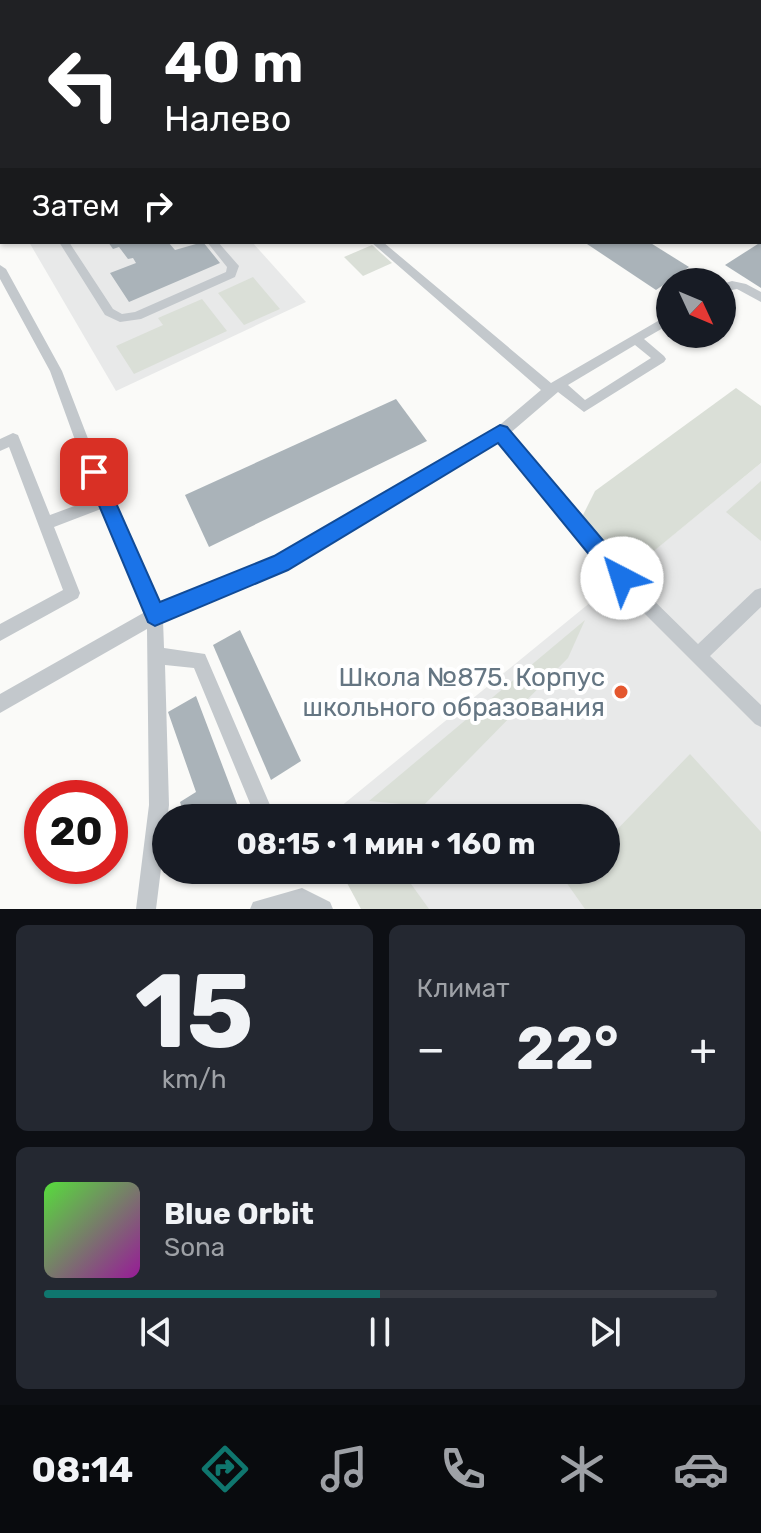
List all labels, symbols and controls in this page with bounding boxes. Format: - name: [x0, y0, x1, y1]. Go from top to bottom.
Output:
- text: 40 m: [164, 30, 304, 96]
- icon: left: [32, 32, 136, 136]
- text: Налево: [164, 97, 291, 140]
- icon: right: [136, 184, 180, 228]
- text: Затем: [32, 188, 120, 224]
- north arrow: [656, 268, 736, 348]
- map controls: [656, 268, 736, 348]
- pin: [60, 438, 128, 506]
- icon: arrive: [72, 450, 116, 494]
- position arrow: [580, 536, 664, 620]
- place label: Школа №875. Корпус школьного образования: [303, 662, 605, 723]
- marker: Школа №875. Корпус школьного образования: [612, 683, 630, 701]
- speed limit sign: 20: [24, 780, 128, 884]
- text: 08:15 · 1 мин · 160 m: [236, 826, 536, 862]
- text: 15: [135, 950, 254, 1073]
- text: Климат: [417, 973, 509, 1004]
- text: 22°: [516, 1013, 619, 1084]
- text: −: [417, 1023, 445, 1075]
- text: +: [690, 1023, 717, 1075]
- text: km/h: [162, 1064, 227, 1095]
- text: Blue Orbit: [164, 1196, 314, 1232]
- text: Sona: [164, 1232, 225, 1263]
- icon: previous: [134, 1310, 178, 1354]
- icon: pause: [358, 1310, 402, 1354]
- icon: next: [583, 1310, 627, 1354]
- icon: directions: [197, 1441, 253, 1497]
- icon: music: [316, 1441, 372, 1497]
- icon: phone: [435, 1441, 491, 1497]
- icon: climate: [554, 1441, 610, 1497]
- icon: car: [673, 1441, 729, 1497]
- text: 08:14: [32, 1448, 133, 1491]

